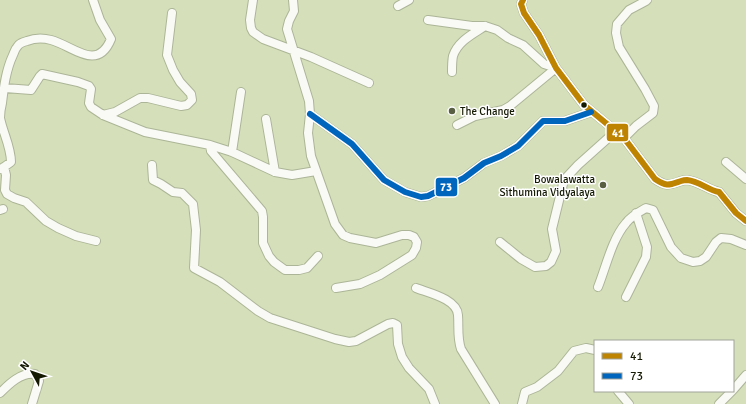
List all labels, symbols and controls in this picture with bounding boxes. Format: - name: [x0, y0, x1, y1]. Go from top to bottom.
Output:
- unlabelled marker: [579, 100, 589, 110]
- place label: The Change: [460, 105, 515, 118]
- marker: The Change: [447, 106, 457, 116]
- line badge: 41: [606, 123, 629, 142]
- text: 41: [612, 127, 624, 140]
- place label: Bowalawatta Sithumina Vidyalaya: [499, 173, 595, 199]
- line badge: 73: [435, 177, 458, 197]
- marker: Bowalawatta Sithumina Vidyalaya: [598, 180, 608, 190]
- text: 73: [440, 181, 452, 194]
- legend: [594, 340, 734, 392]
- text: 41: [630, 349, 643, 364]
- north arrow: [12, 352, 52, 392]
- text: N: [17, 359, 32, 373]
- text: 73: [630, 369, 643, 384]

